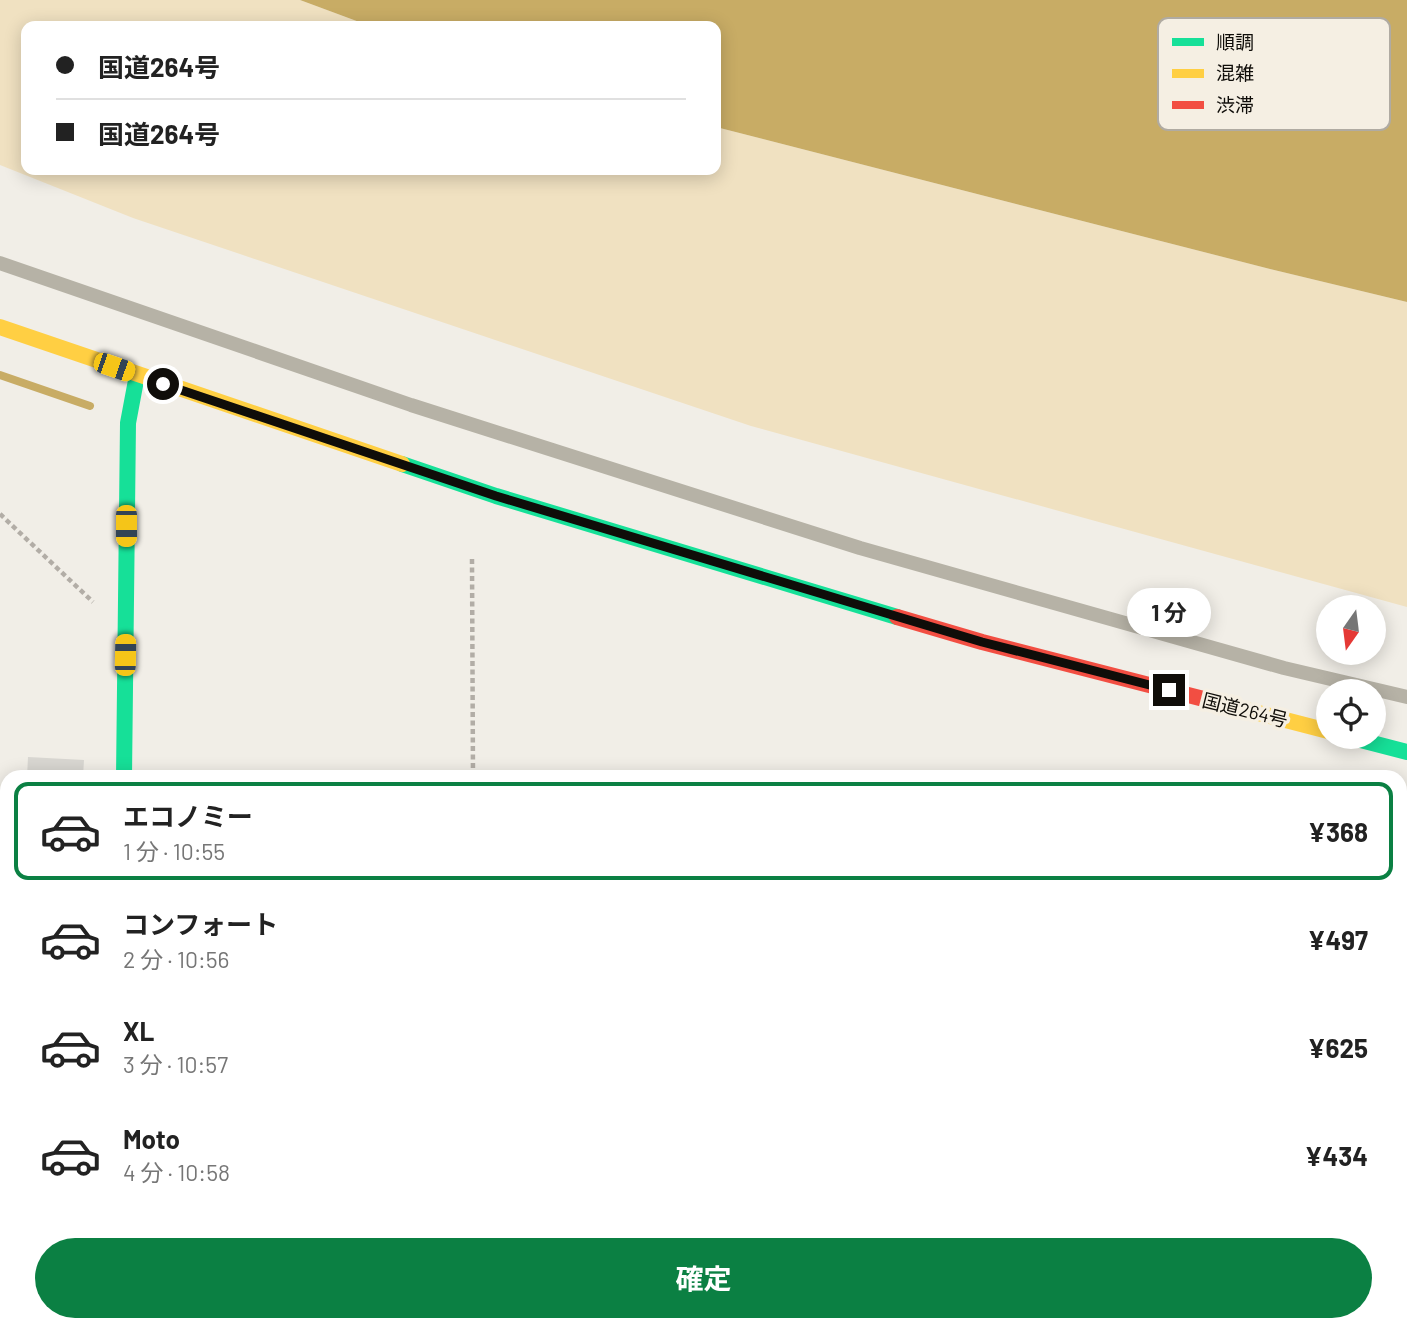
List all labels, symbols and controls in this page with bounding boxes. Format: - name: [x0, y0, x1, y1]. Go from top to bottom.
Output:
- legend: [1158, 18, 1390, 130]
- text: 順調: [1216, 30, 1254, 53]
- text: 国道264号: [98, 51, 220, 82]
- text: 混雑: [1216, 61, 1254, 84]
- text: 渋滞: [1216, 93, 1254, 116]
- text: 国道264号: [98, 118, 220, 149]
- car: [91, 350, 138, 384]
- route start: [147, 368, 179, 400]
- car: [116, 505, 137, 547]
- callout: 1 分: [1127, 588, 1211, 638]
- north arrow: [1316, 595, 1386, 665]
- map controls: [1316, 595, 1386, 749]
- text: 1 分: [1151, 598, 1187, 626]
- car: [115, 634, 136, 676]
- route end: [1153, 674, 1185, 706]
- button: locate: [1316, 679, 1386, 749]
- street label: 国道264号: [1200, 688, 1290, 731]
- icon: car: [39, 800, 102, 863]
- text: エコノミー: [123, 800, 253, 831]
- text: ¥368: [1308, 816, 1368, 847]
- text: 1 分 · 10:55: [123, 837, 225, 865]
- icon: car: [39, 908, 102, 971]
- text: コンフォート: [123, 908, 278, 939]
- text: ¥497: [1308, 924, 1368, 955]
- text: 2 分 · 10:56: [123, 945, 229, 973]
- text: XL: [123, 1015, 154, 1046]
- icon: car: [39, 1016, 102, 1079]
- text: ¥625: [1308, 1032, 1368, 1063]
- text: 3 分 · 10:57: [123, 1050, 228, 1078]
- text: Moto: [123, 1123, 180, 1154]
- icon: car: [39, 1124, 102, 1187]
- text: ¥434: [1305, 1140, 1368, 1171]
- text: 4 分 · 10:58: [123, 1158, 230, 1186]
- button: 確定: [35, 1238, 1372, 1318]

